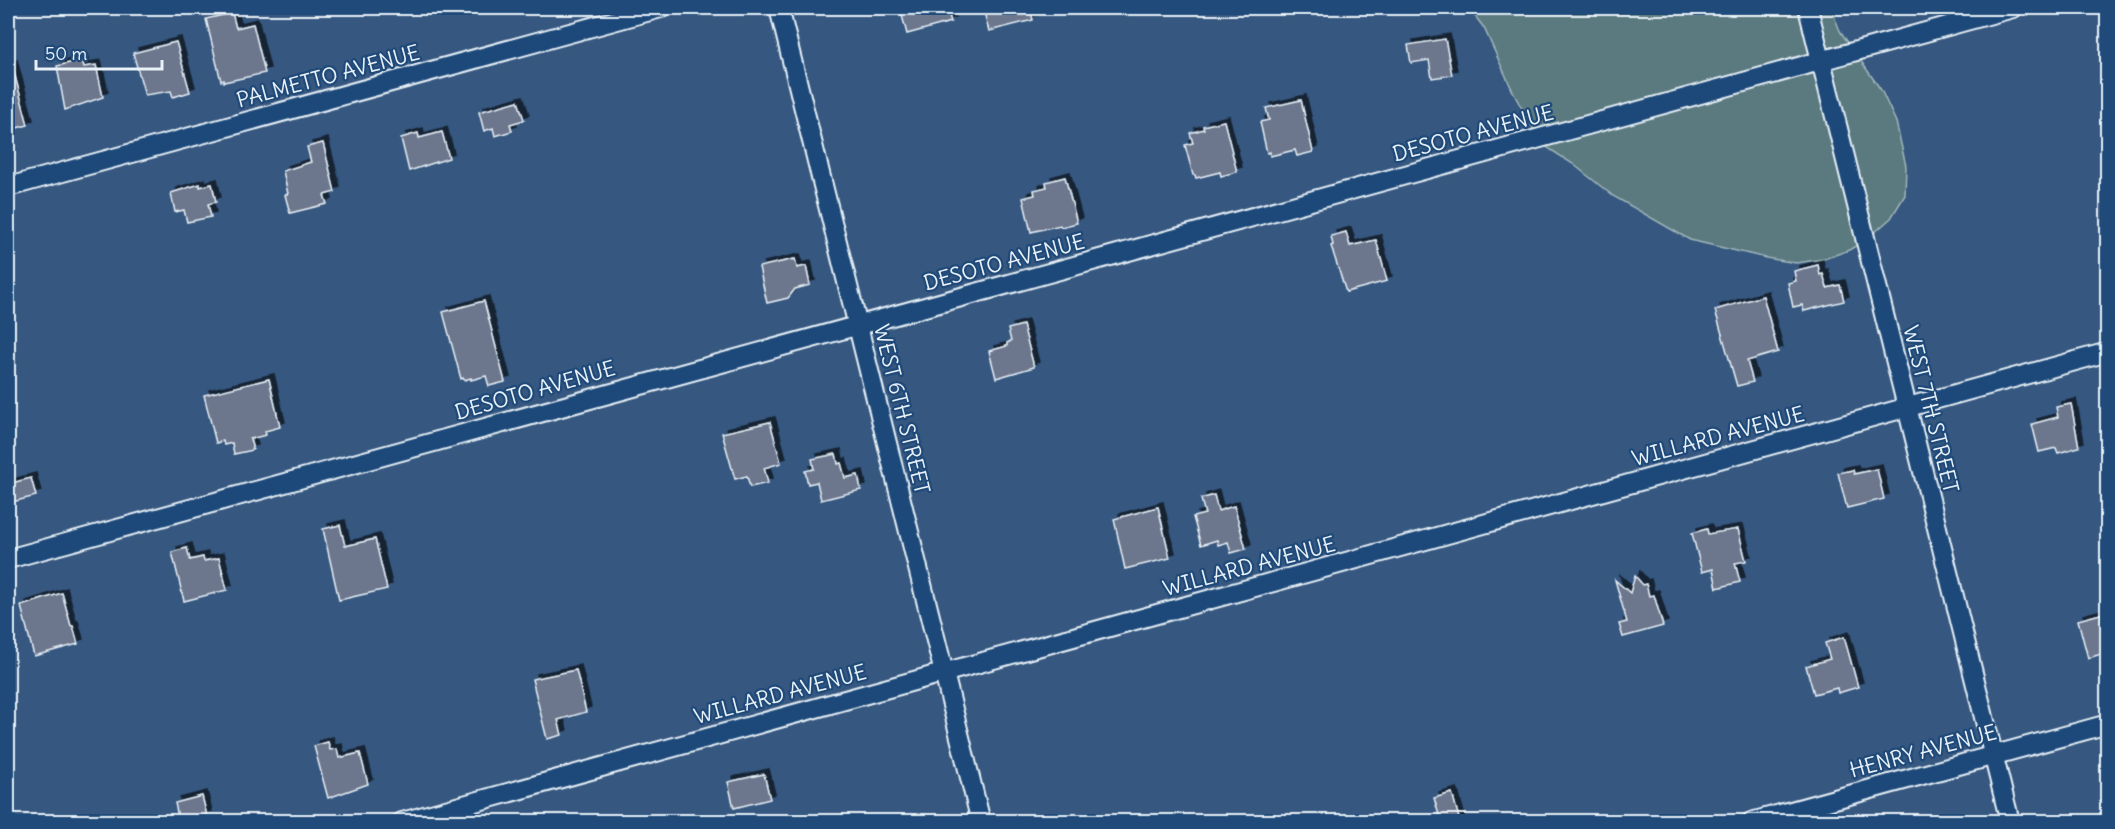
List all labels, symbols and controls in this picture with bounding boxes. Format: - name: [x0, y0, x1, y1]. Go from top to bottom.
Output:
- scale bar: [36, 33, 162, 71]
- street label: PALMETTO AVENUE: [233, 39, 423, 113]
- text: 50 m: [45, 42, 87, 65]
- street label: DESOTO AVENUE: [1390, 99, 1556, 167]
- street label: DESOTO AVENUE: [921, 228, 1087, 296]
- street label: WEST 6TH STREET: [868, 321, 936, 497]
- street label: WEST 7TH STREET: [1897, 322, 1965, 496]
- street label: DESOTO AVENUE: [452, 354, 618, 426]
- street label: WILLARD AVENUE: [1629, 400, 1807, 472]
- street label: WILLARD AVENUE: [1160, 530, 1338, 602]
- street label: WILLARD AVENUE: [691, 658, 869, 730]
- street label: HENRY AVENUE: [1846, 718, 2000, 784]

